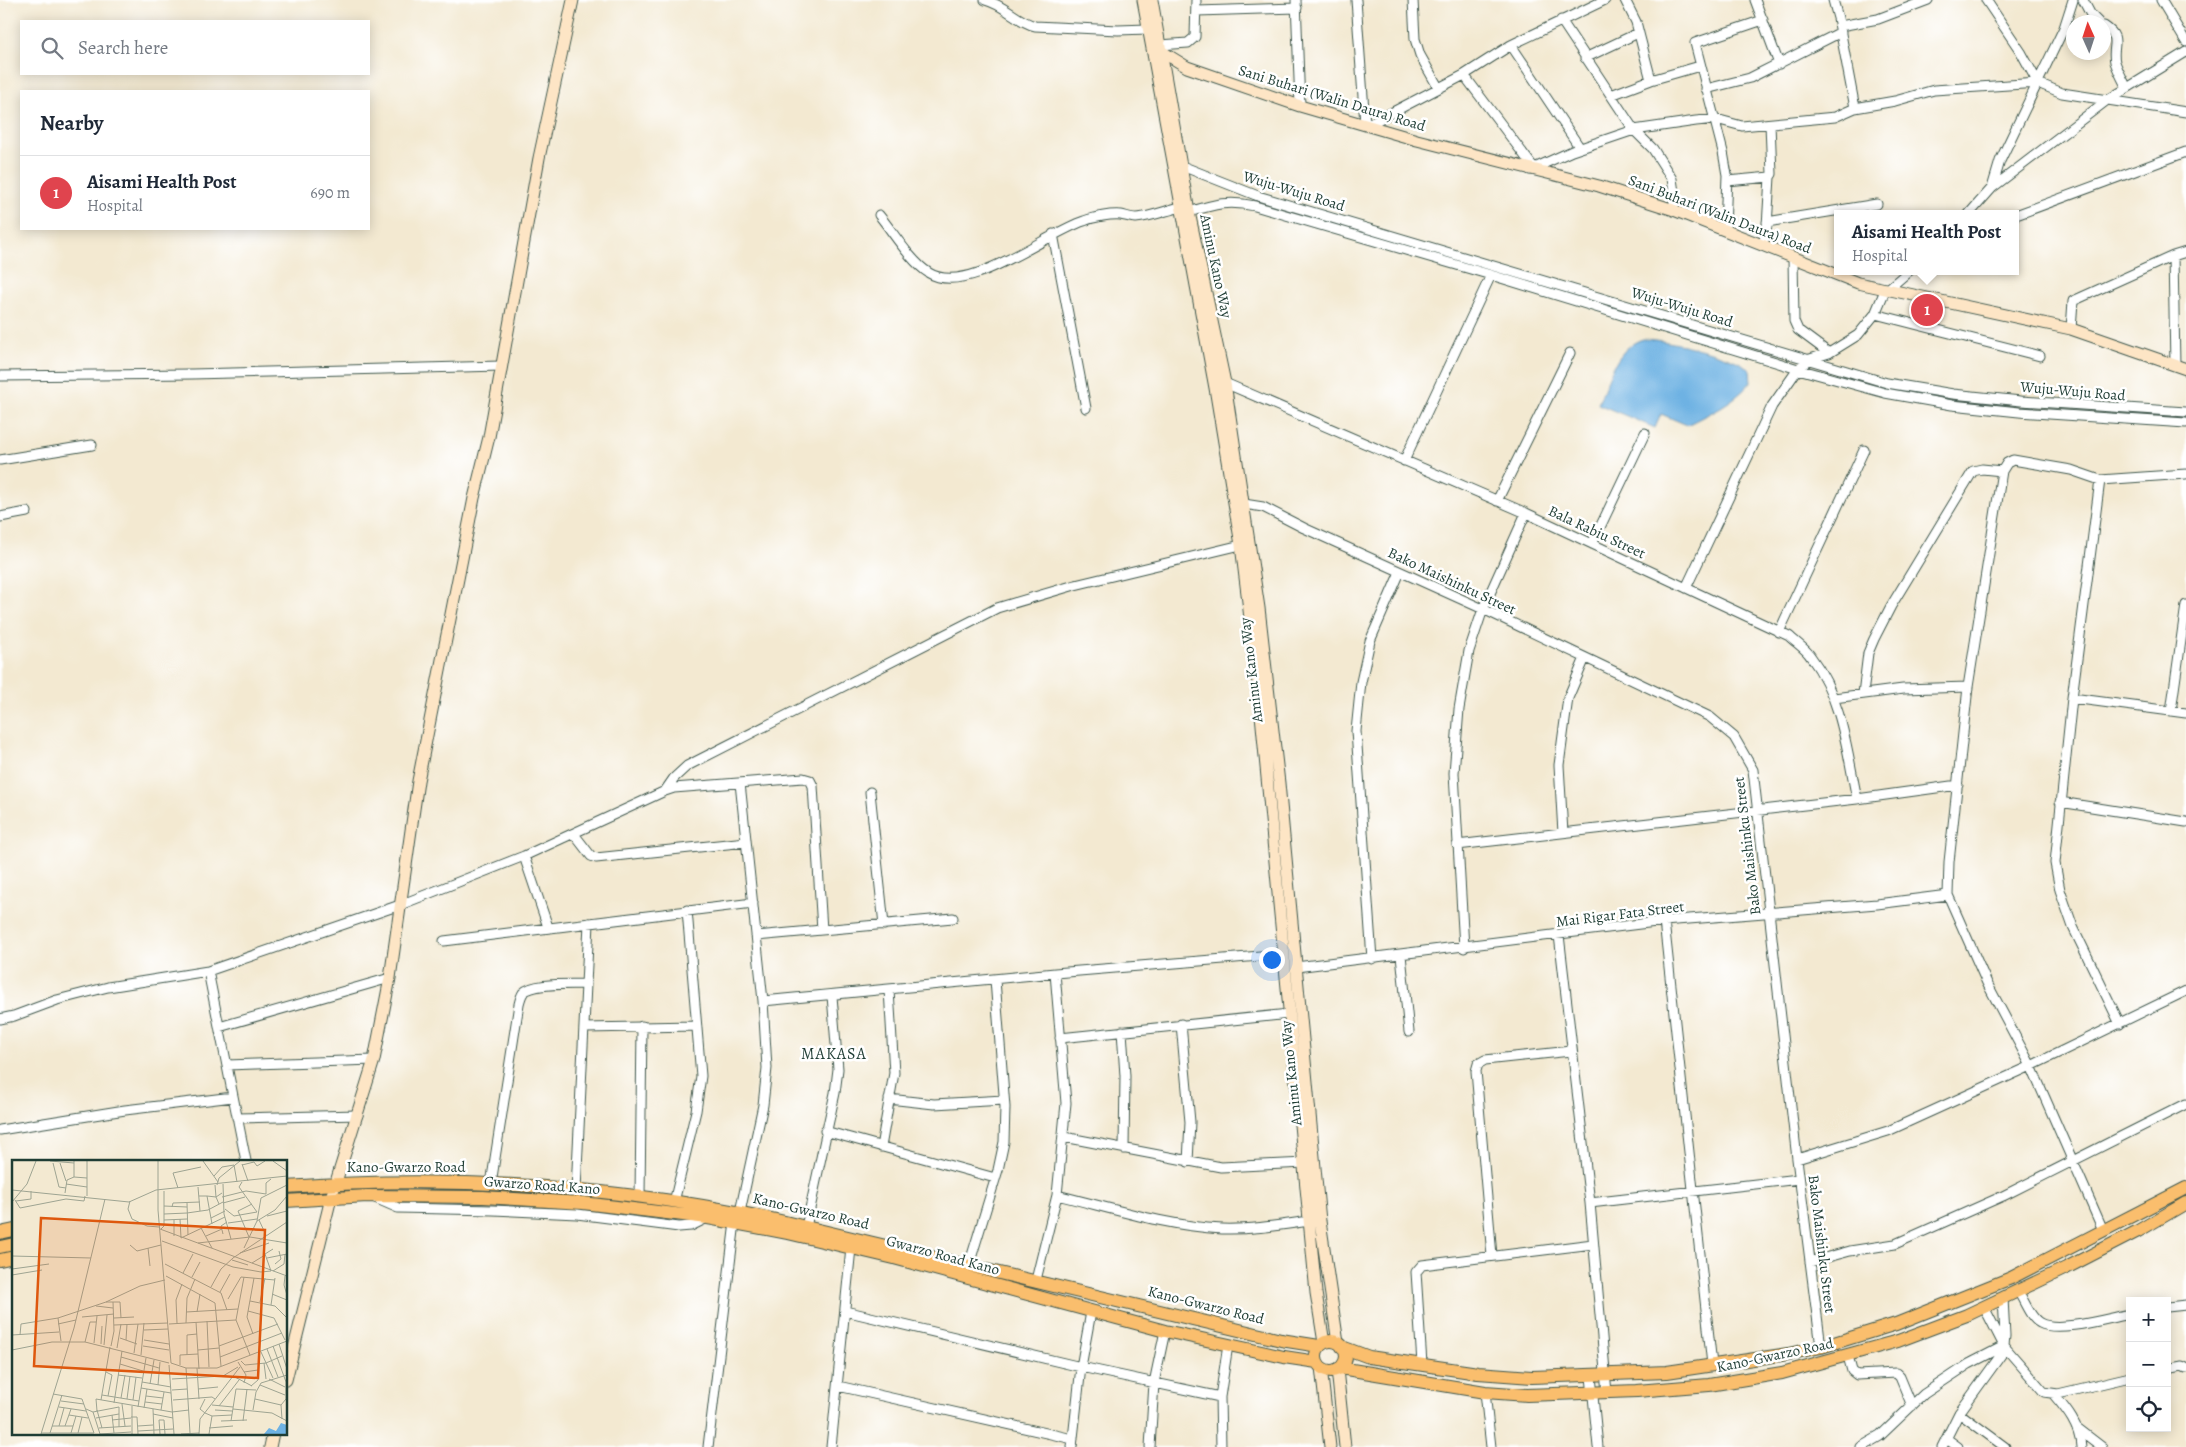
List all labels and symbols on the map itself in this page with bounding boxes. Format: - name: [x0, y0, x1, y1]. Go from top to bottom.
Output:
- north arrow: [2066, 15, 2111, 60]
- street label: Sani Buhari (Walin Daura) Road: [1236, 60, 1429, 136]
- street label: Wuju-Wuju Road: [1240, 166, 1348, 216]
- street label: Sani Buhari (Walin Daura) Road: [1626, 170, 1815, 259]
- street label: Aminu Kano Way: [1195, 211, 1237, 320]
- street label: Wuju-Wuju Road: [1628, 282, 1736, 332]
- pin: 1: [1911, 291, 1943, 329]
- street label: Wuju-Wuju Road: [2019, 376, 2127, 406]
- street label: Bala Rabiu Street: [1545, 501, 1649, 563]
- street label: Bako Maishinku Street: [1385, 543, 1519, 620]
- street label: Aminu Kano Way: [1235, 616, 1267, 725]
- street label: Bako Maishinku Street: [1729, 776, 1765, 916]
- street label: Mai Rigar Fata Street: [1555, 896, 1685, 932]
- your location: [1259, 947, 1285, 973]
- street label: Aminu Kano Way: [1276, 1019, 1307, 1128]
- district label: MAKASA: [801, 1043, 867, 1065]
- street label: Kano-Gwarzo Road: [347, 1157, 466, 1177]
- inset map: [12, 1160, 288, 1434]
- street label: Gwarzo Road Kano: [483, 1171, 601, 1199]
- street label: Bako Maishinku Street: [1804, 1174, 1840, 1314]
- street label: Kano-Gwarzo Road: [751, 1188, 872, 1234]
- street label: Gwarzo Road Kano: [884, 1230, 1002, 1280]
- street label: Kano-Gwarzo Road: [1146, 1281, 1267, 1329]
- street label: Kano-Gwarzo Road: [1715, 1333, 1836, 1377]

